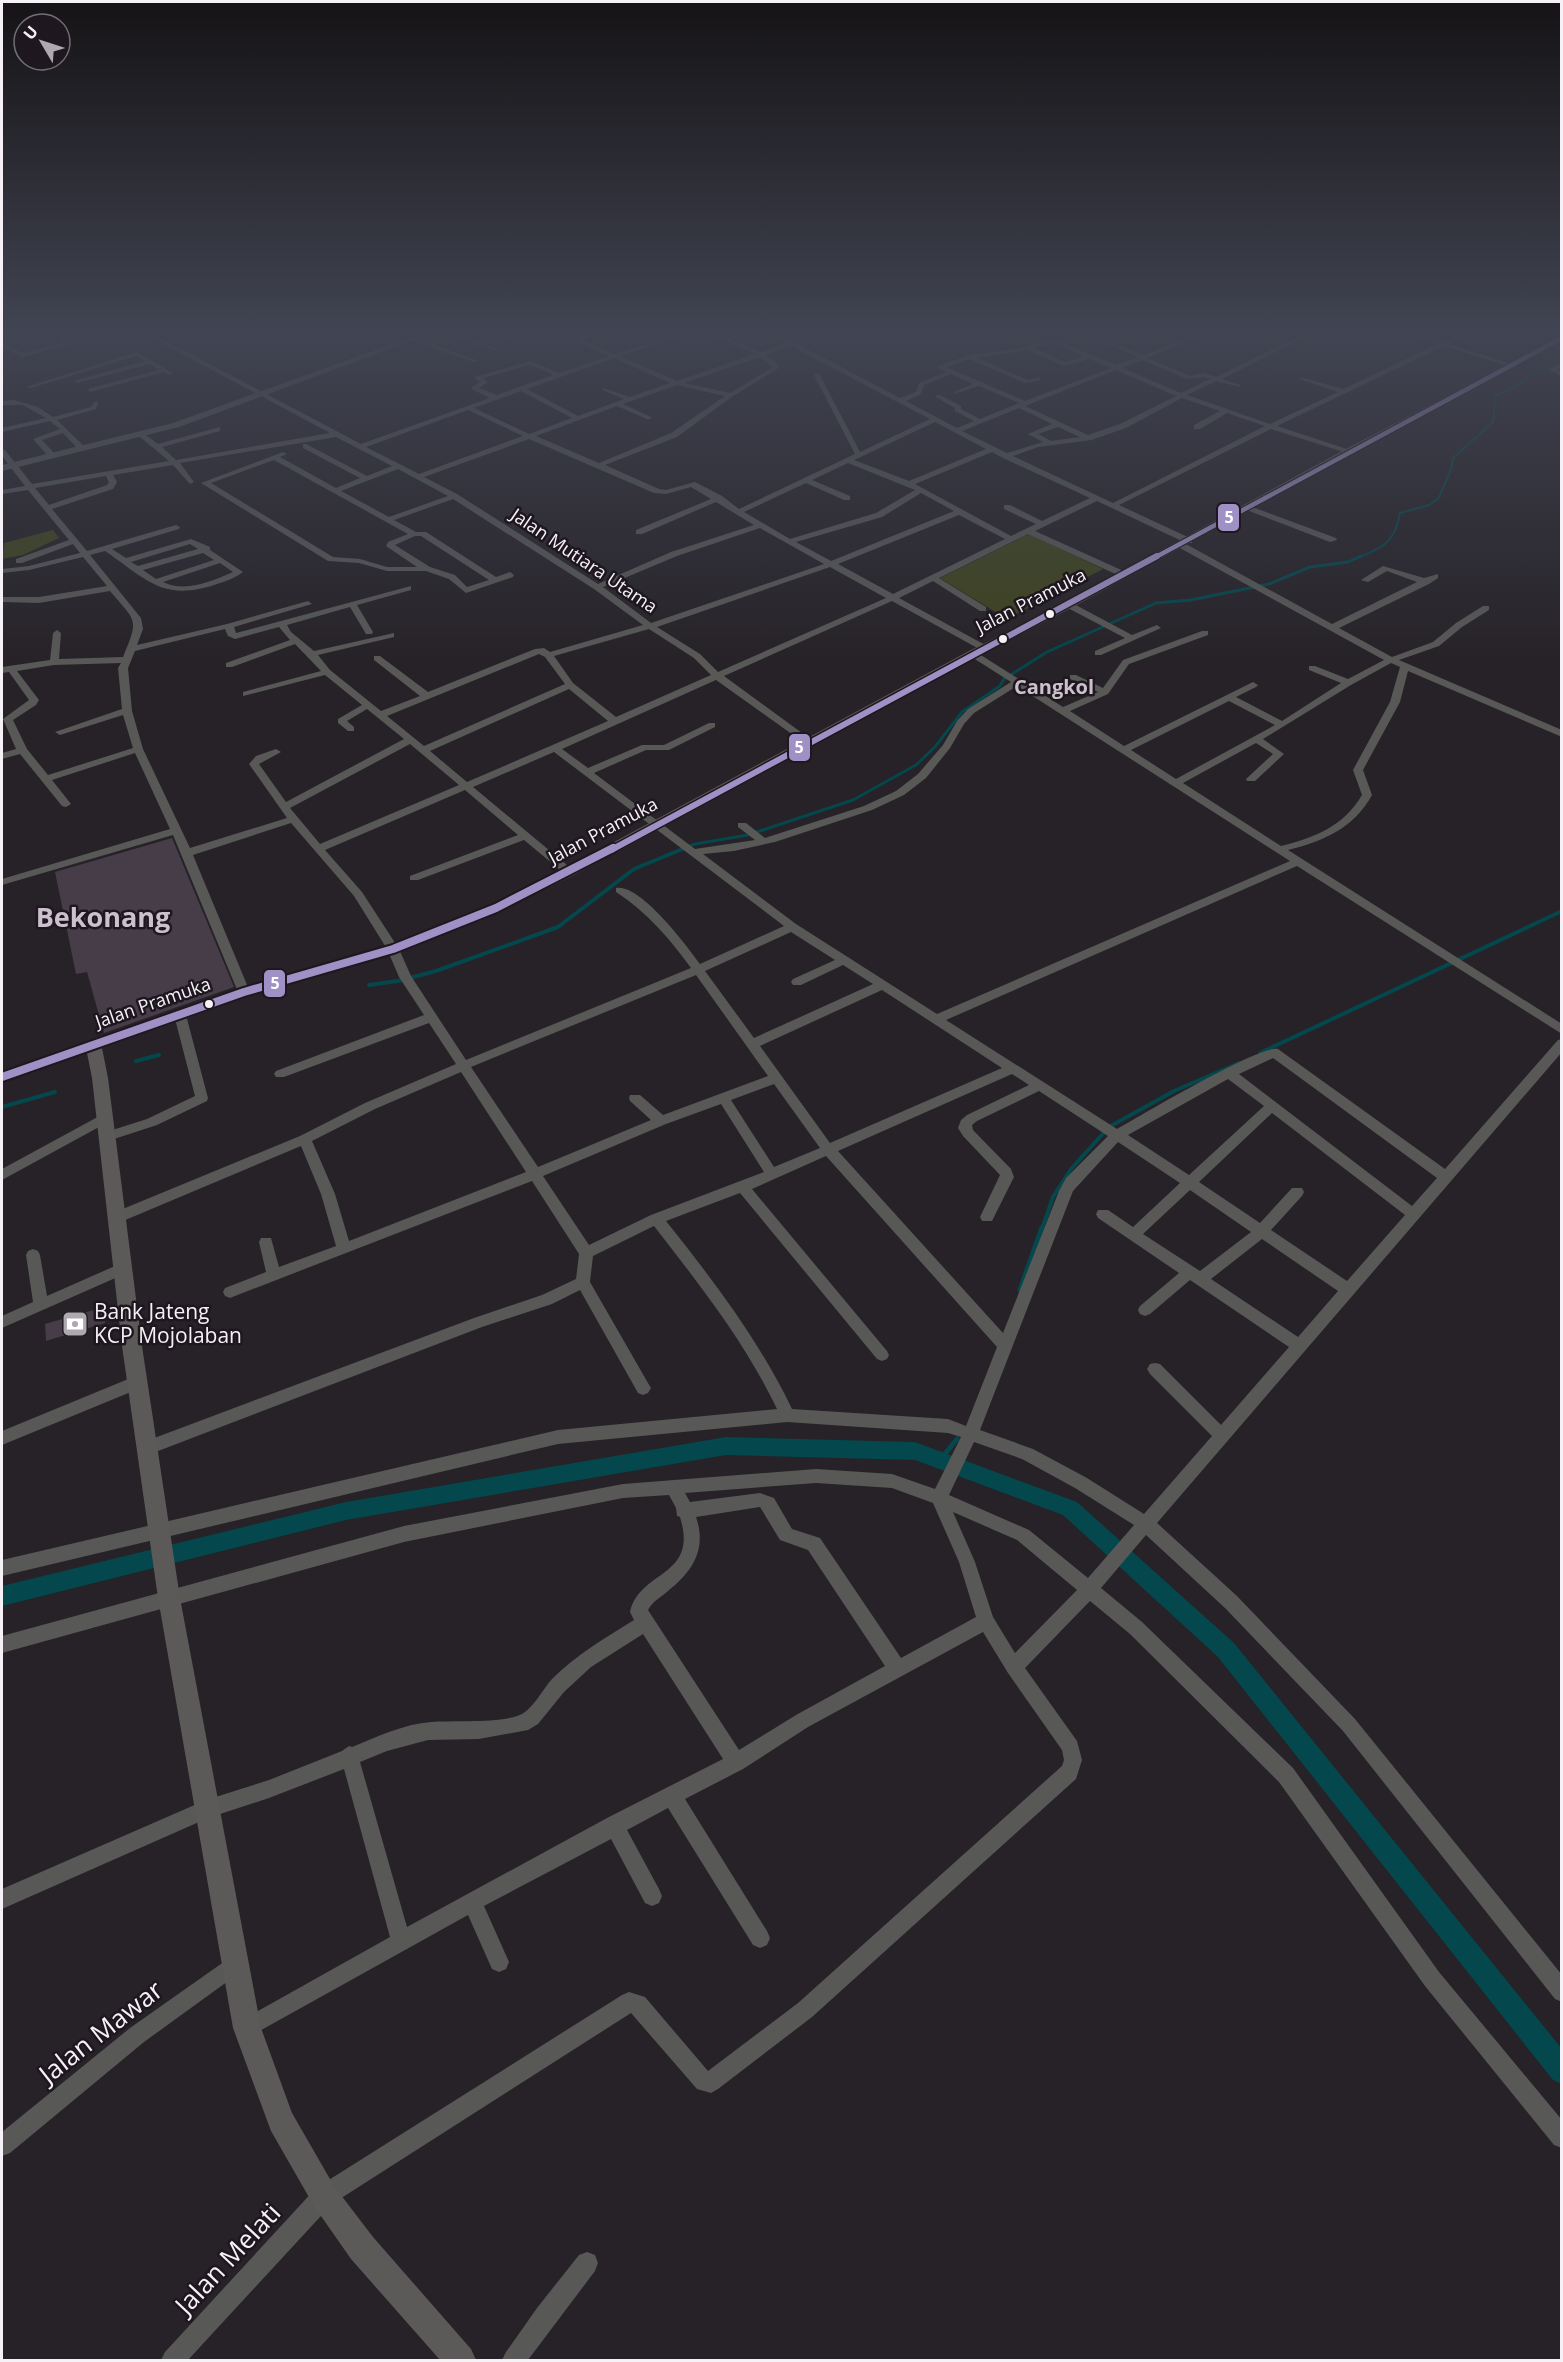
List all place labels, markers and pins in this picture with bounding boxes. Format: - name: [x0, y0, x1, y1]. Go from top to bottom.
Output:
- unlabelled marker: [1044, 608, 1056, 620]
- unlabelled marker: [997, 633, 1009, 645]
- unlabelled marker: [203, 998, 215, 1010]
- place label: Bank Jateng KCP Mojolaban: [94, 1297, 242, 1349]
- bank icon: Bank Jateng KCP Mojolaban: [60, 1309, 90, 1339]

